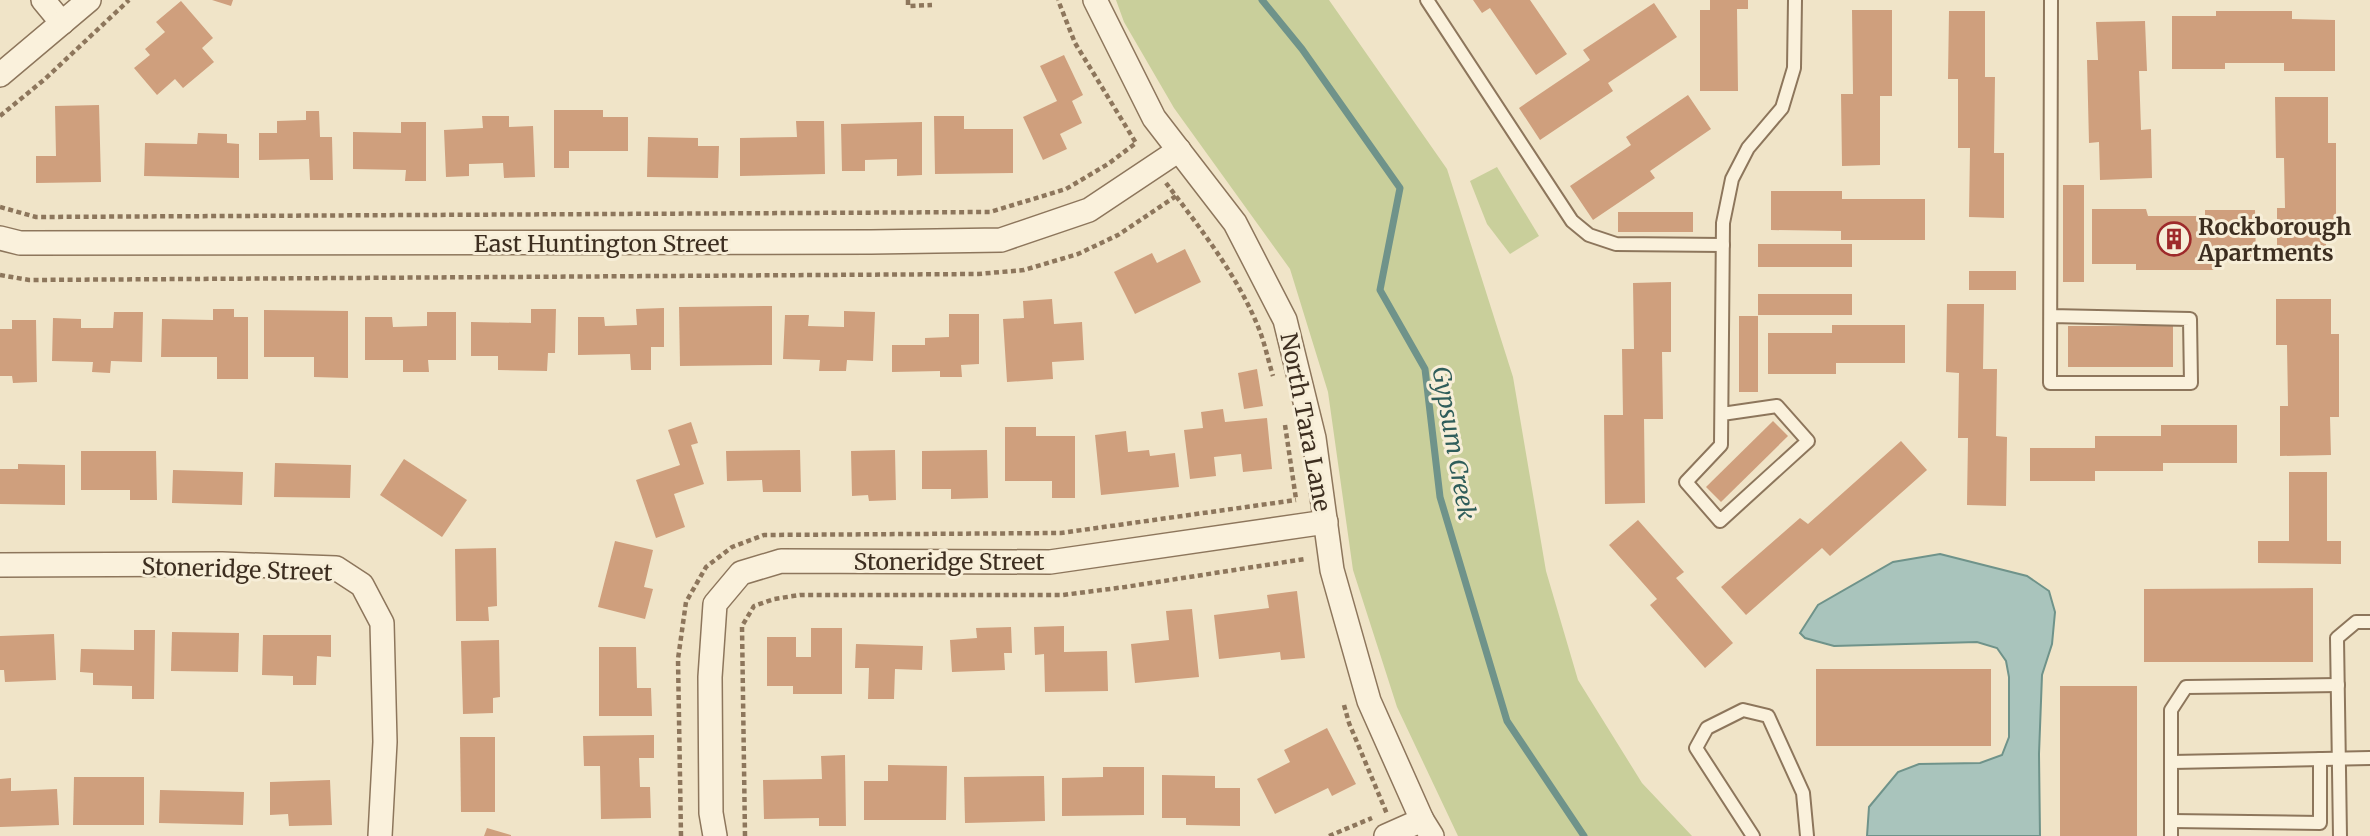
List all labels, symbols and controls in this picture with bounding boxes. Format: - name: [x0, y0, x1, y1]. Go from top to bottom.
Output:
- place label: Rockborough Apartments: [2197, 212, 2351, 267]
- building icon: Rockborough Apartments: [2155, 220, 2193, 258]
- street label: East Huntington Street: [474, 229, 728, 258]
- street label: North Tara Lane: [1274, 330, 1338, 514]
- water label: Gypsum Creek: [1425, 364, 1483, 522]
- street label: Stoneridge Street: [853, 547, 1045, 576]
- street label: Stoneridge Street: [141, 551, 333, 587]

